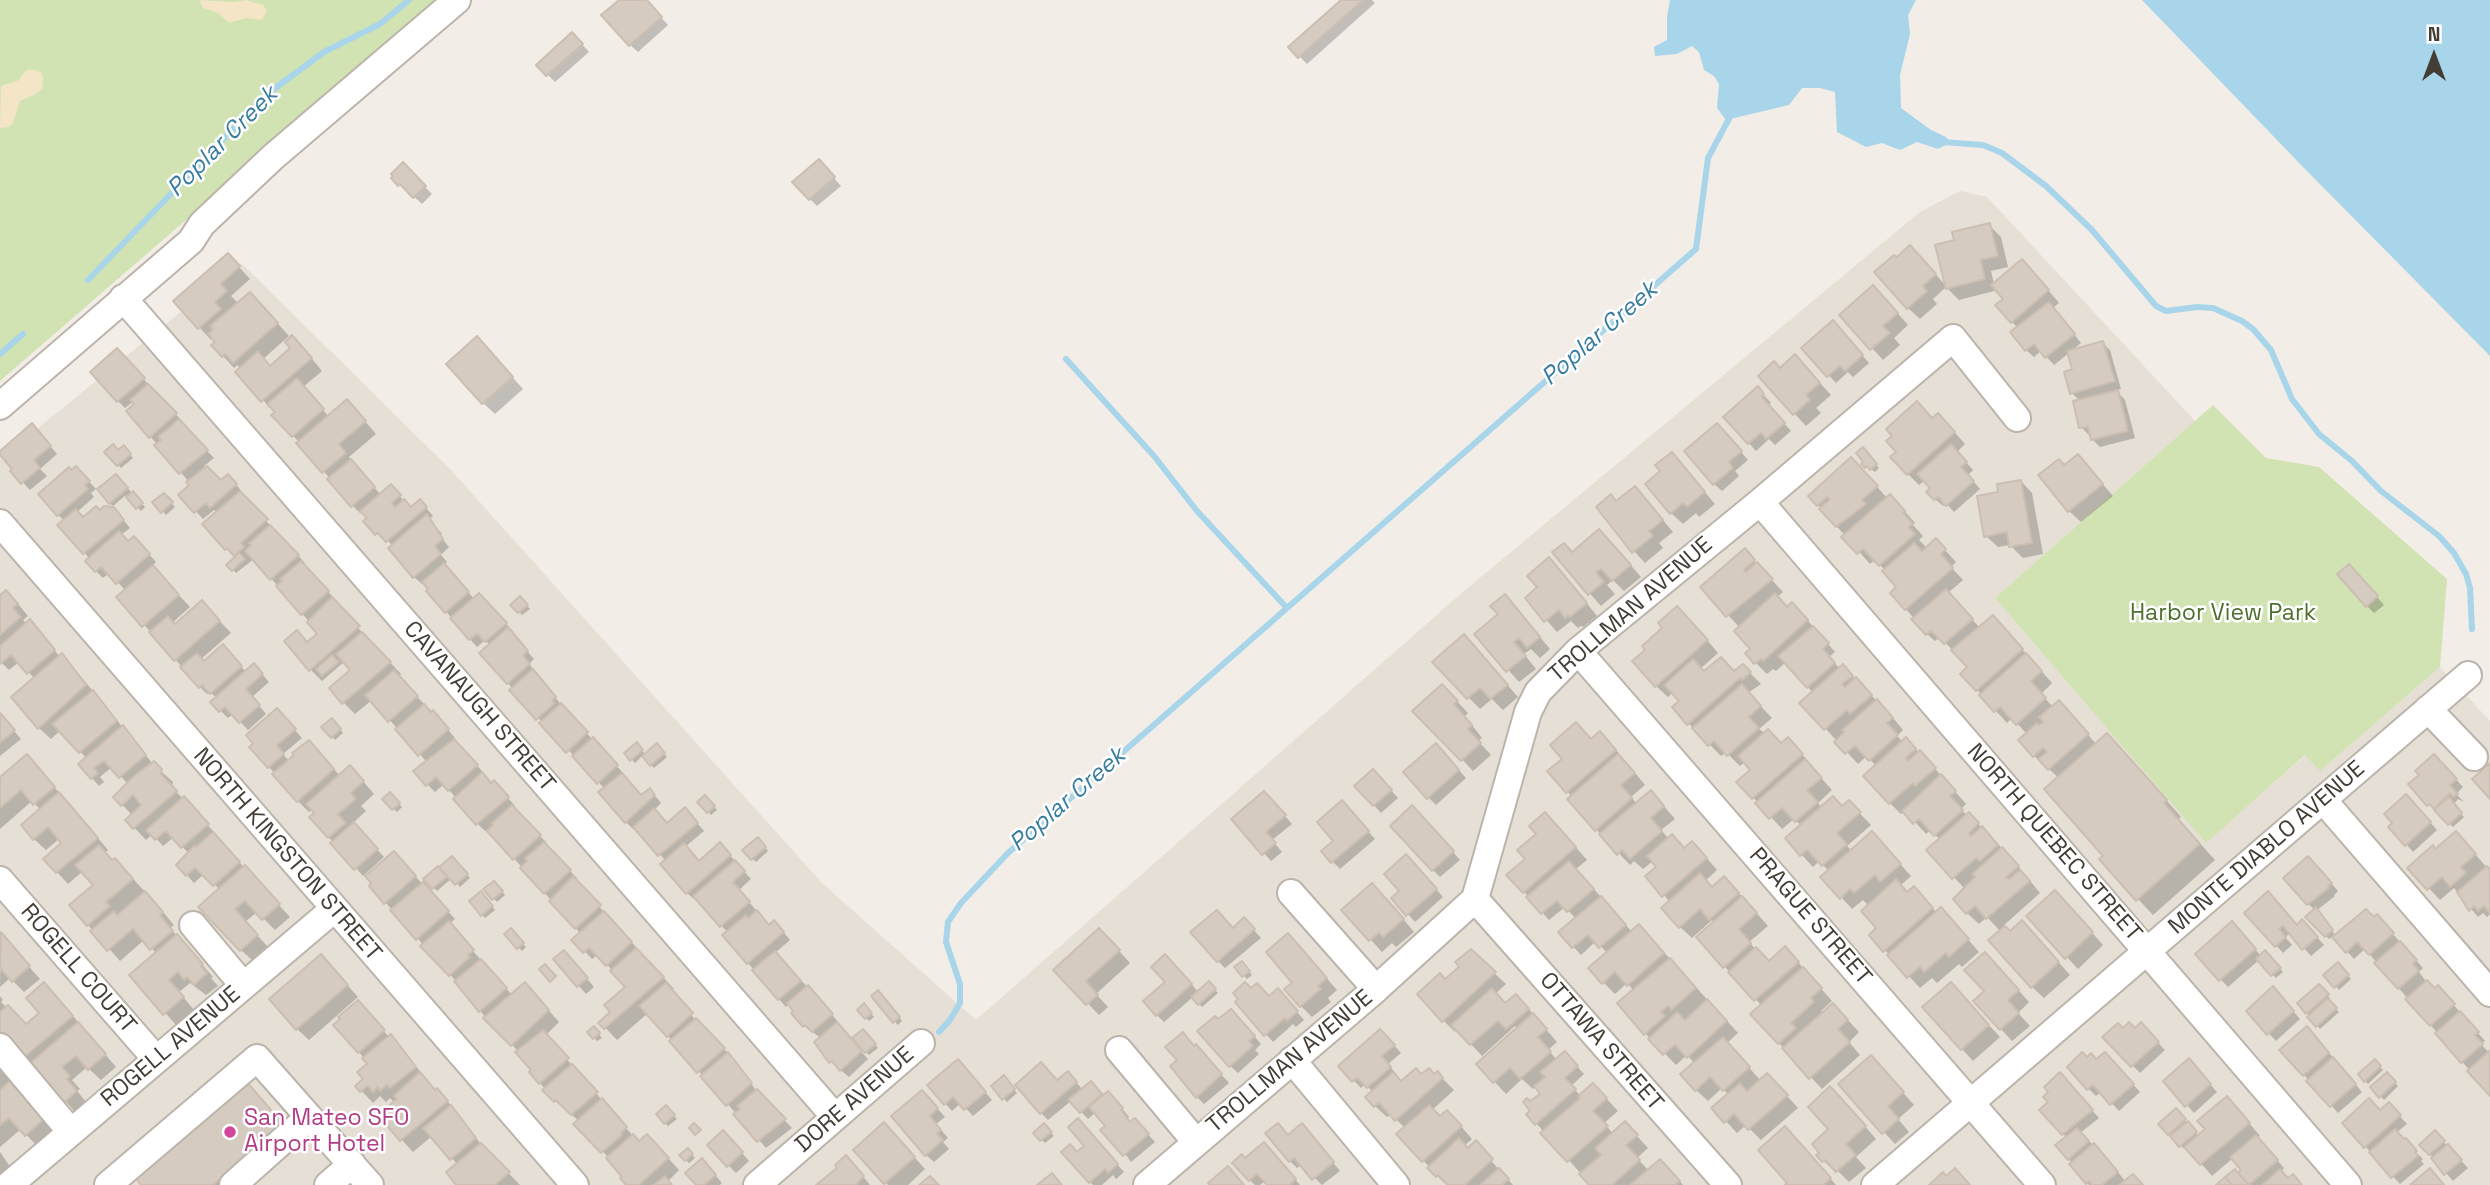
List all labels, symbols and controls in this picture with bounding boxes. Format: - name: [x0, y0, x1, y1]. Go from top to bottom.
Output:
- north arrow: [2399, 21, 2469, 91]
- text: N: [2428, 22, 2440, 47]
- water label: Poplar Creek: [162, 81, 284, 203]
- water label: Poplar Creek: [1536, 276, 1664, 392]
- street label: TROLLMAN AVENUE: [1543, 531, 1719, 689]
- park label: Harbor View Park: [2130, 600, 2316, 628]
- street label: CAVANAUGH STREET: [397, 616, 561, 798]
- street label: NORTH QUEBEC STREET: [1961, 739, 2147, 947]
- water label: Poplar Creek: [1004, 742, 1132, 858]
- street label: NORTH KINGSTON STREET: [187, 743, 387, 967]
- street label: MONTE DIABLO AVENUE: [2163, 755, 2371, 941]
- street label: PRAGUE STREET: [1743, 843, 1877, 991]
- street label: ROGELL COURT: [14, 899, 142, 1039]
- street label: OTTAWA STREET: [1533, 967, 1669, 1117]
- street label: ROGELL AVENUE: [96, 981, 246, 1113]
- street label: TROLLMAN AVENUE: [1201, 985, 1379, 1139]
- street label: DORE AVENUE: [790, 1041, 920, 1159]
- place label: San Mateo SFO Airport Hotel: [244, 1105, 409, 1159]
- marker: San Mateo SFO Airport Hotel: [222, 1124, 238, 1140]

